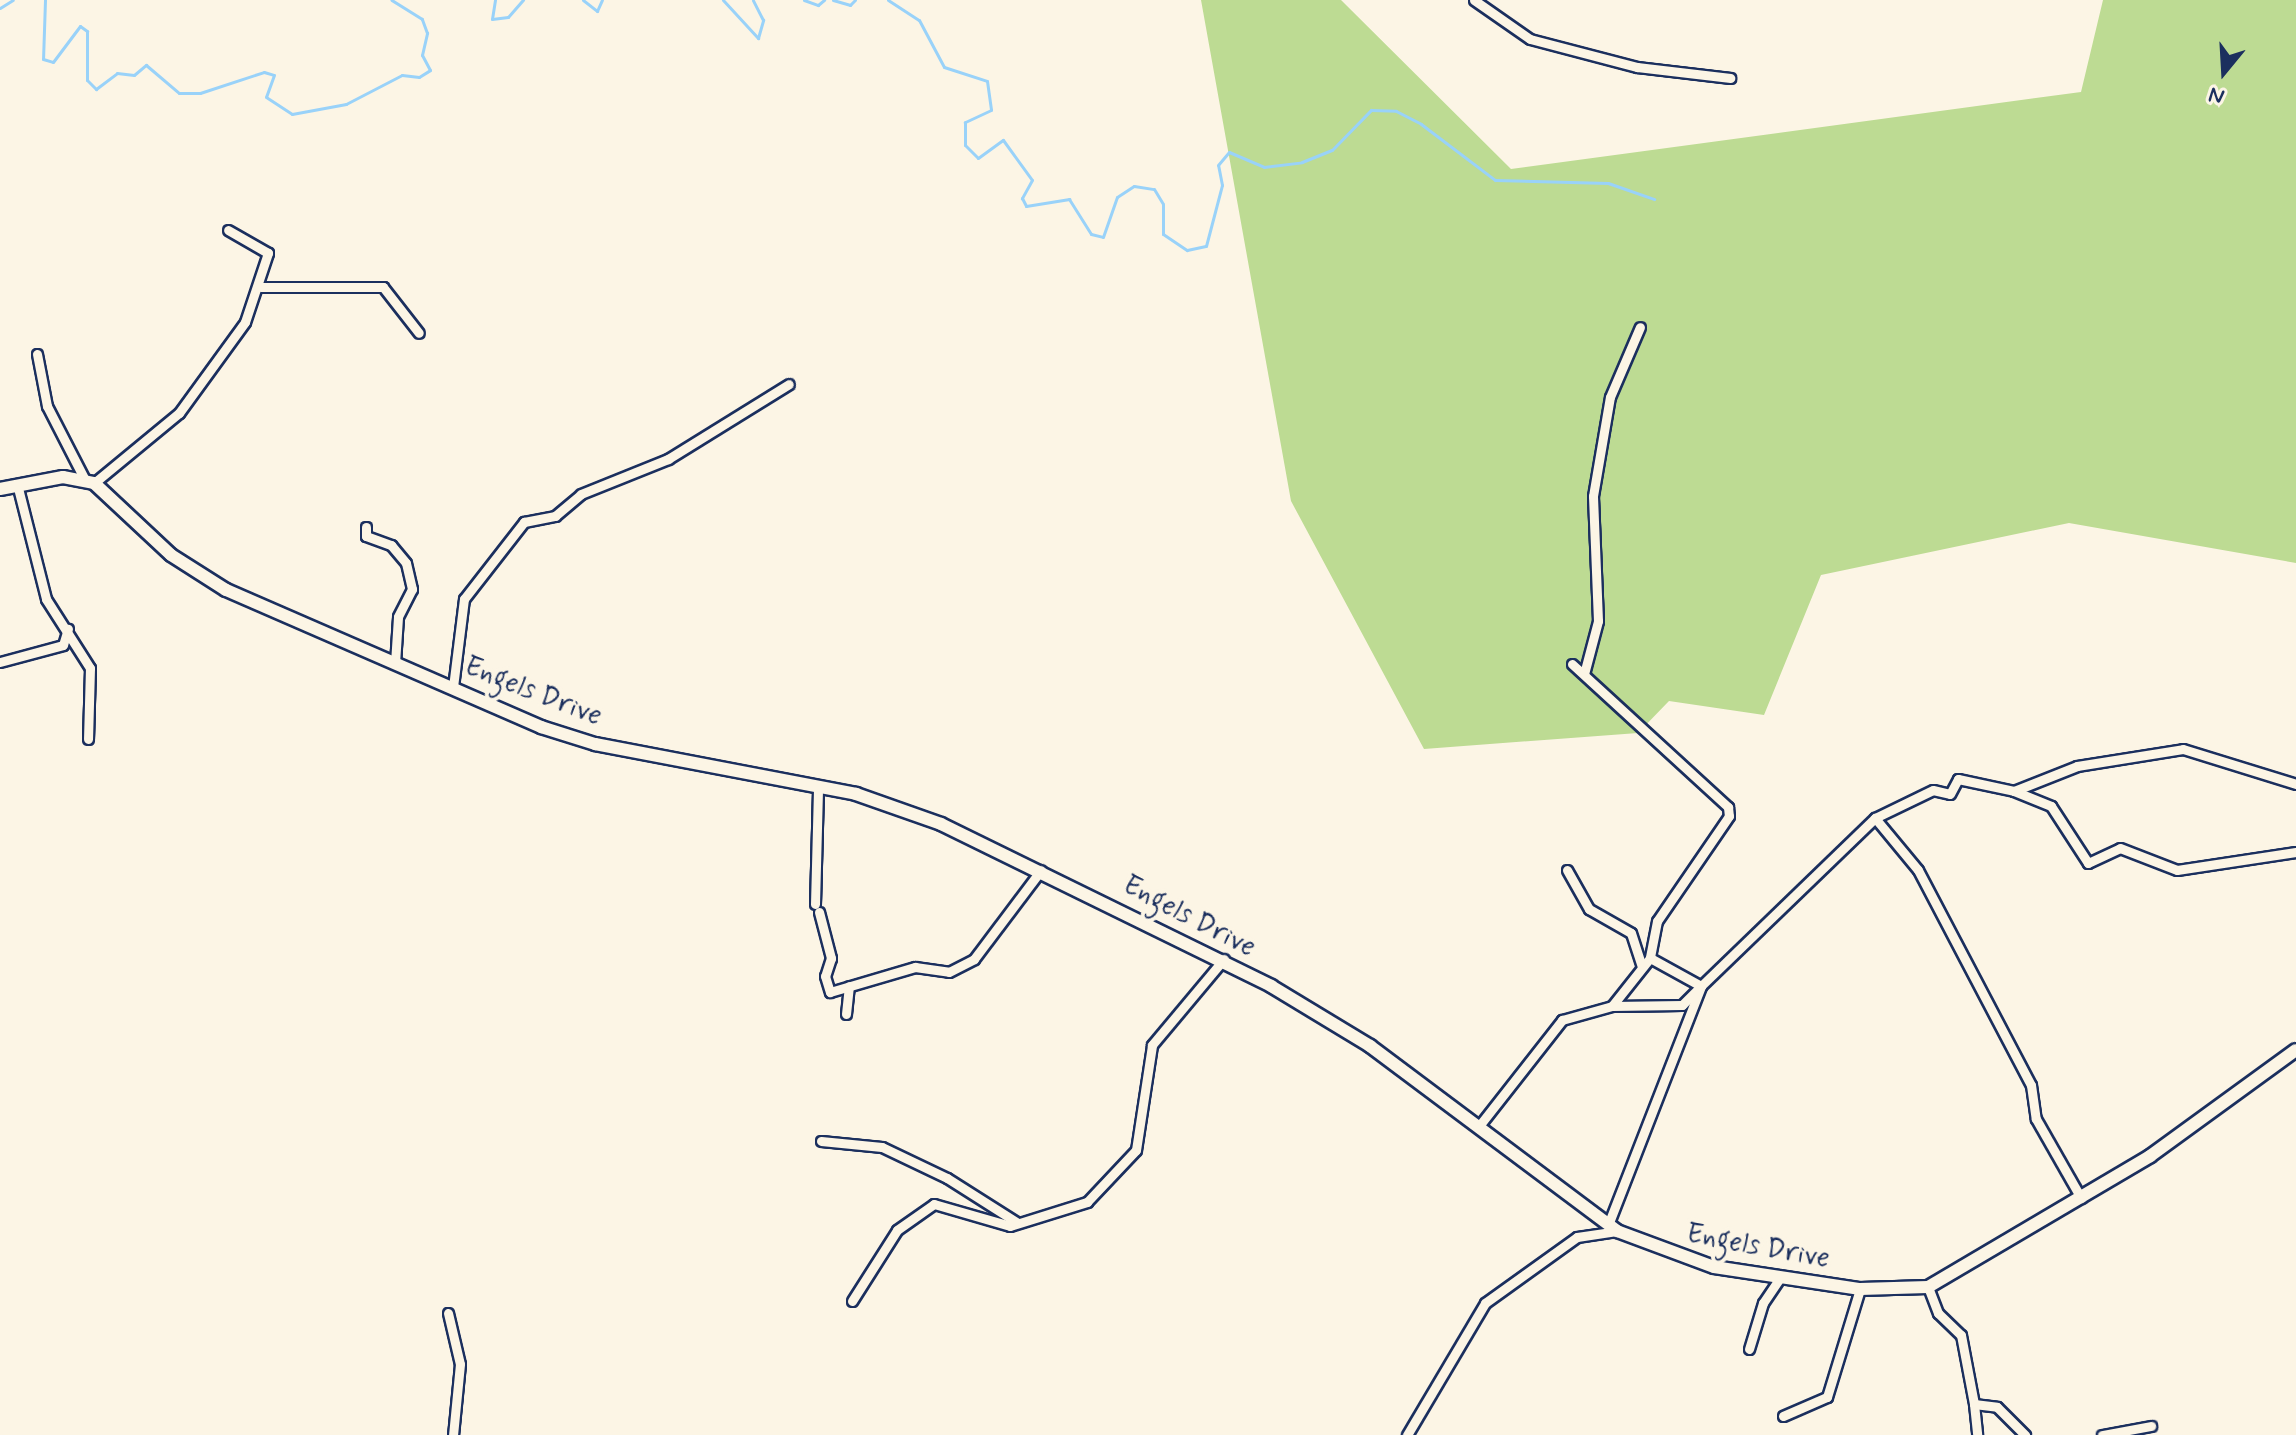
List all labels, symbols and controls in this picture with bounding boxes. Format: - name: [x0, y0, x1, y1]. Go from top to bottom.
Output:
- north arrow: [2184, 32, 2264, 112]
- text: N: [2205, 79, 2228, 110]
- street label: Engels Drive: [460, 651, 606, 733]
- street label: Engels Drive: [1118, 870, 1260, 964]
- street label: Engels Drive: [1685, 1218, 1831, 1276]

